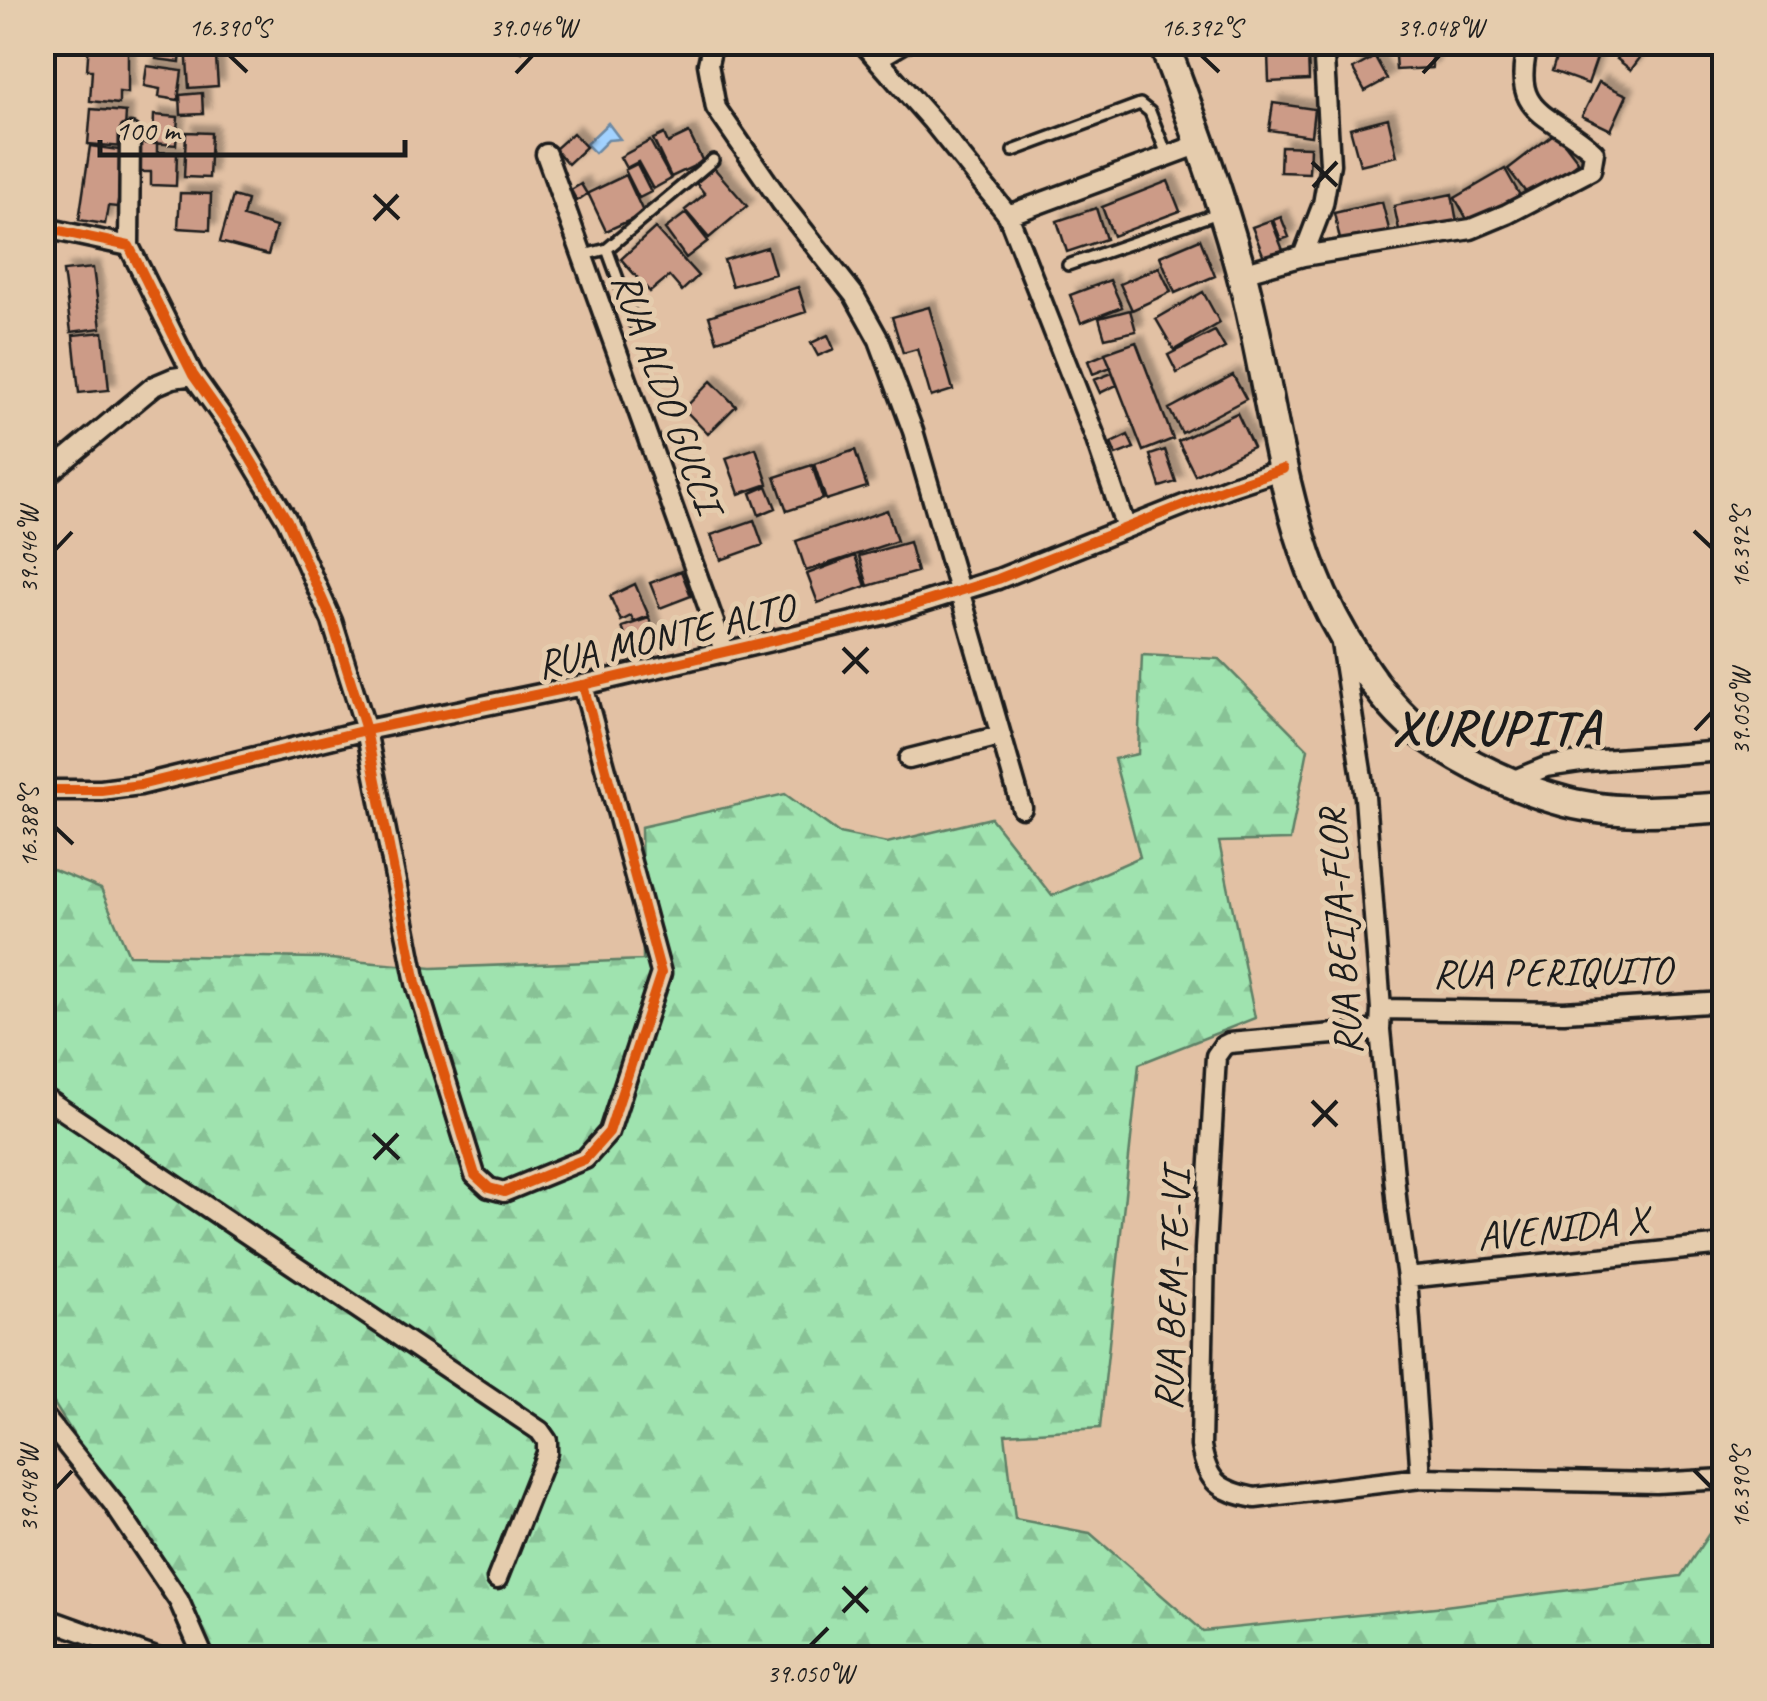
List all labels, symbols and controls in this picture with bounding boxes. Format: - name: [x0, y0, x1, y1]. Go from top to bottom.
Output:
- text: 16.390°S: [189, 12, 274, 44]
- text: 39.046°W: [490, 12, 580, 44]
- text: 16.392°S: [1161, 12, 1246, 44]
- text: 39.048°W: [1397, 12, 1487, 44]
- scale bar: [100, 95, 405, 157]
- text: 100 m: [115, 111, 182, 149]
- street label: RUA ALDO GUCCI: [601, 266, 736, 527]
- text: 39.046°W: [13, 503, 45, 593]
- text: 16.392°S: [1725, 503, 1757, 588]
- street label: RUA MONTE ALTO: [532, 581, 803, 690]
- text: 39.050°W: [1725, 665, 1757, 755]
- district label: XURUPITA: [1392, 696, 1603, 759]
- text: 16.388°S: [13, 782, 45, 867]
- street label: RUA BEIJA-FLOR: [1306, 804, 1374, 1057]
- street label: RUA PERIQUITO: [1432, 945, 1676, 999]
- street label: RUA BEM-TE-VI: [1143, 1160, 1201, 1411]
- street label: AVENIDA X: [1475, 1194, 1655, 1262]
- text: 39.048°W: [13, 1442, 45, 1532]
- text: 16.390°S: [1725, 1443, 1757, 1528]
- text: 39.050°W: [767, 1658, 857, 1690]

